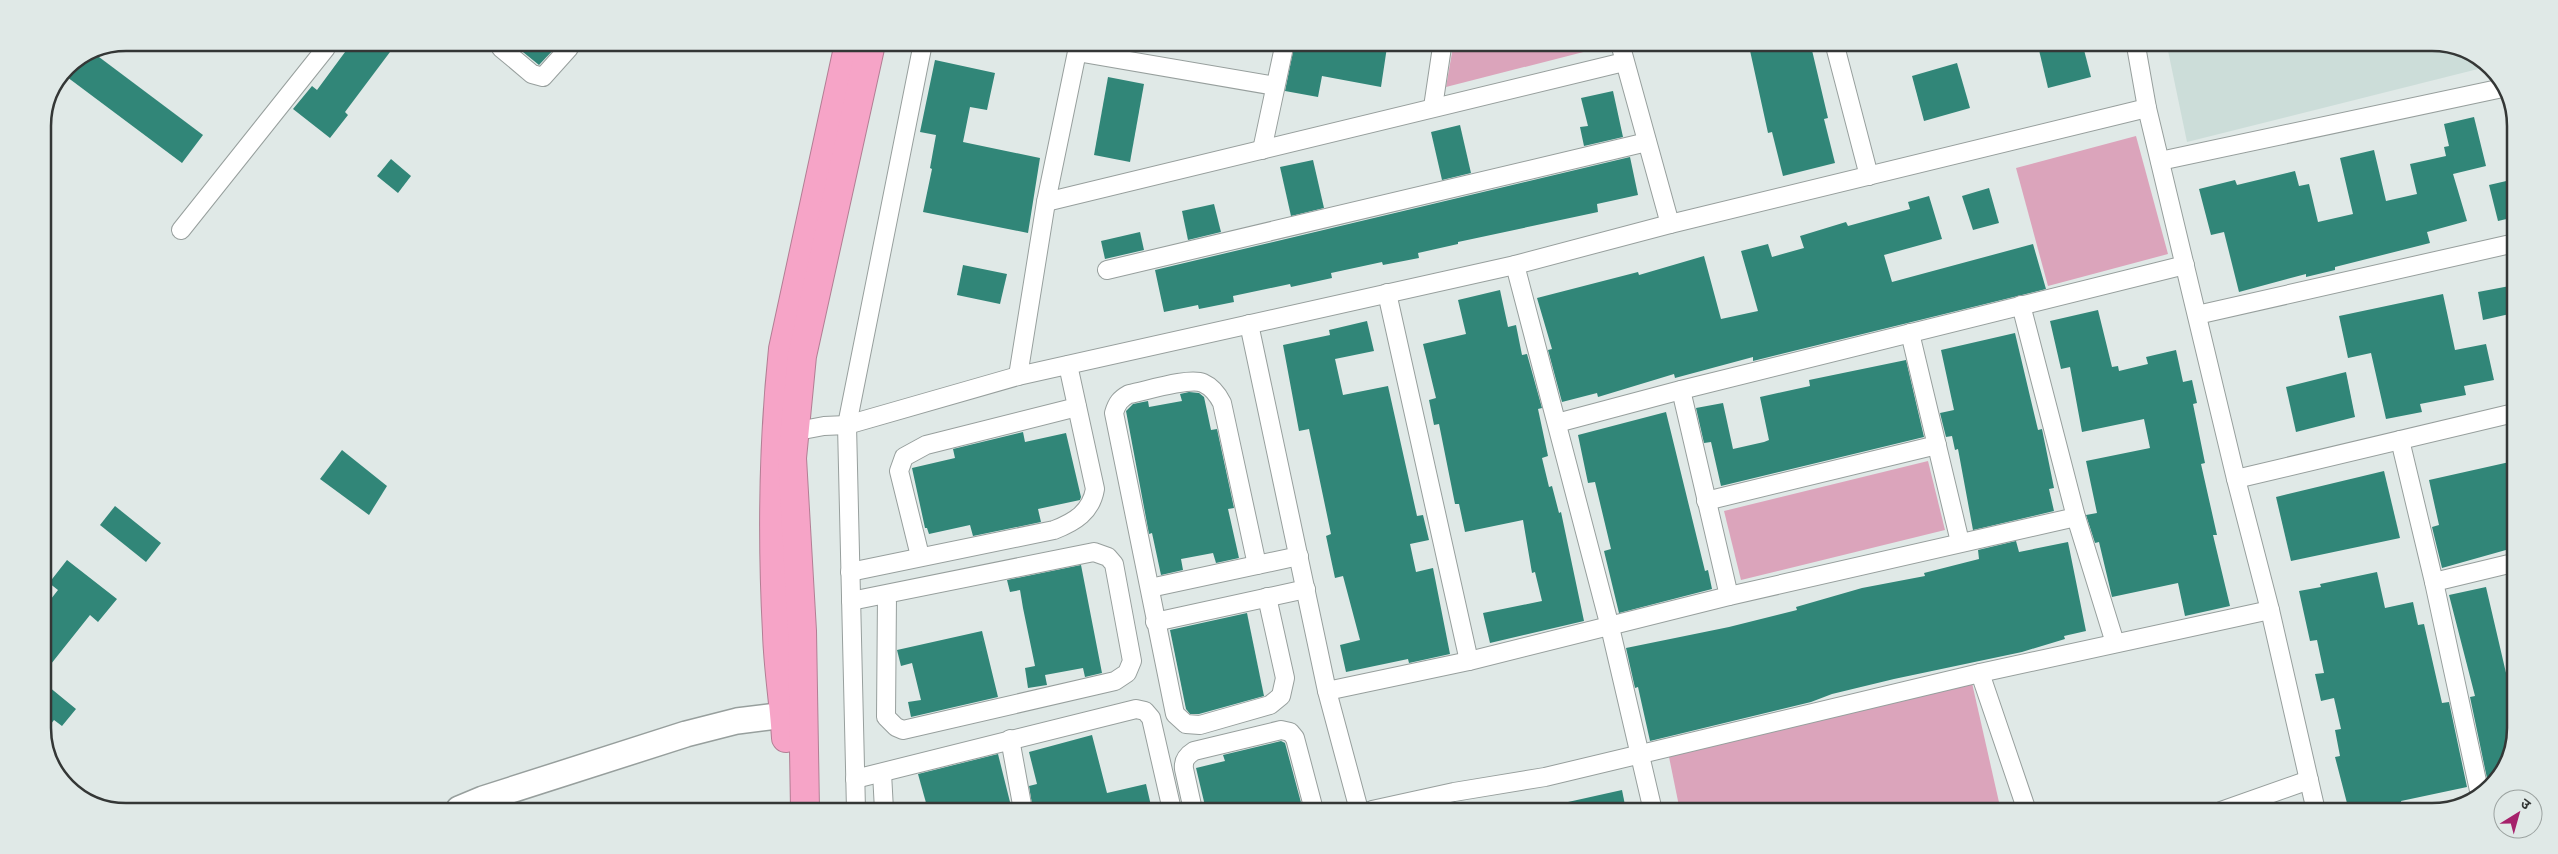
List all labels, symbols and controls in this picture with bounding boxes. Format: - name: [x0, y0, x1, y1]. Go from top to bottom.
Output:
- north arrow: [2493, 789, 2543, 839]
- text: उ: [2518, 794, 2535, 813]

